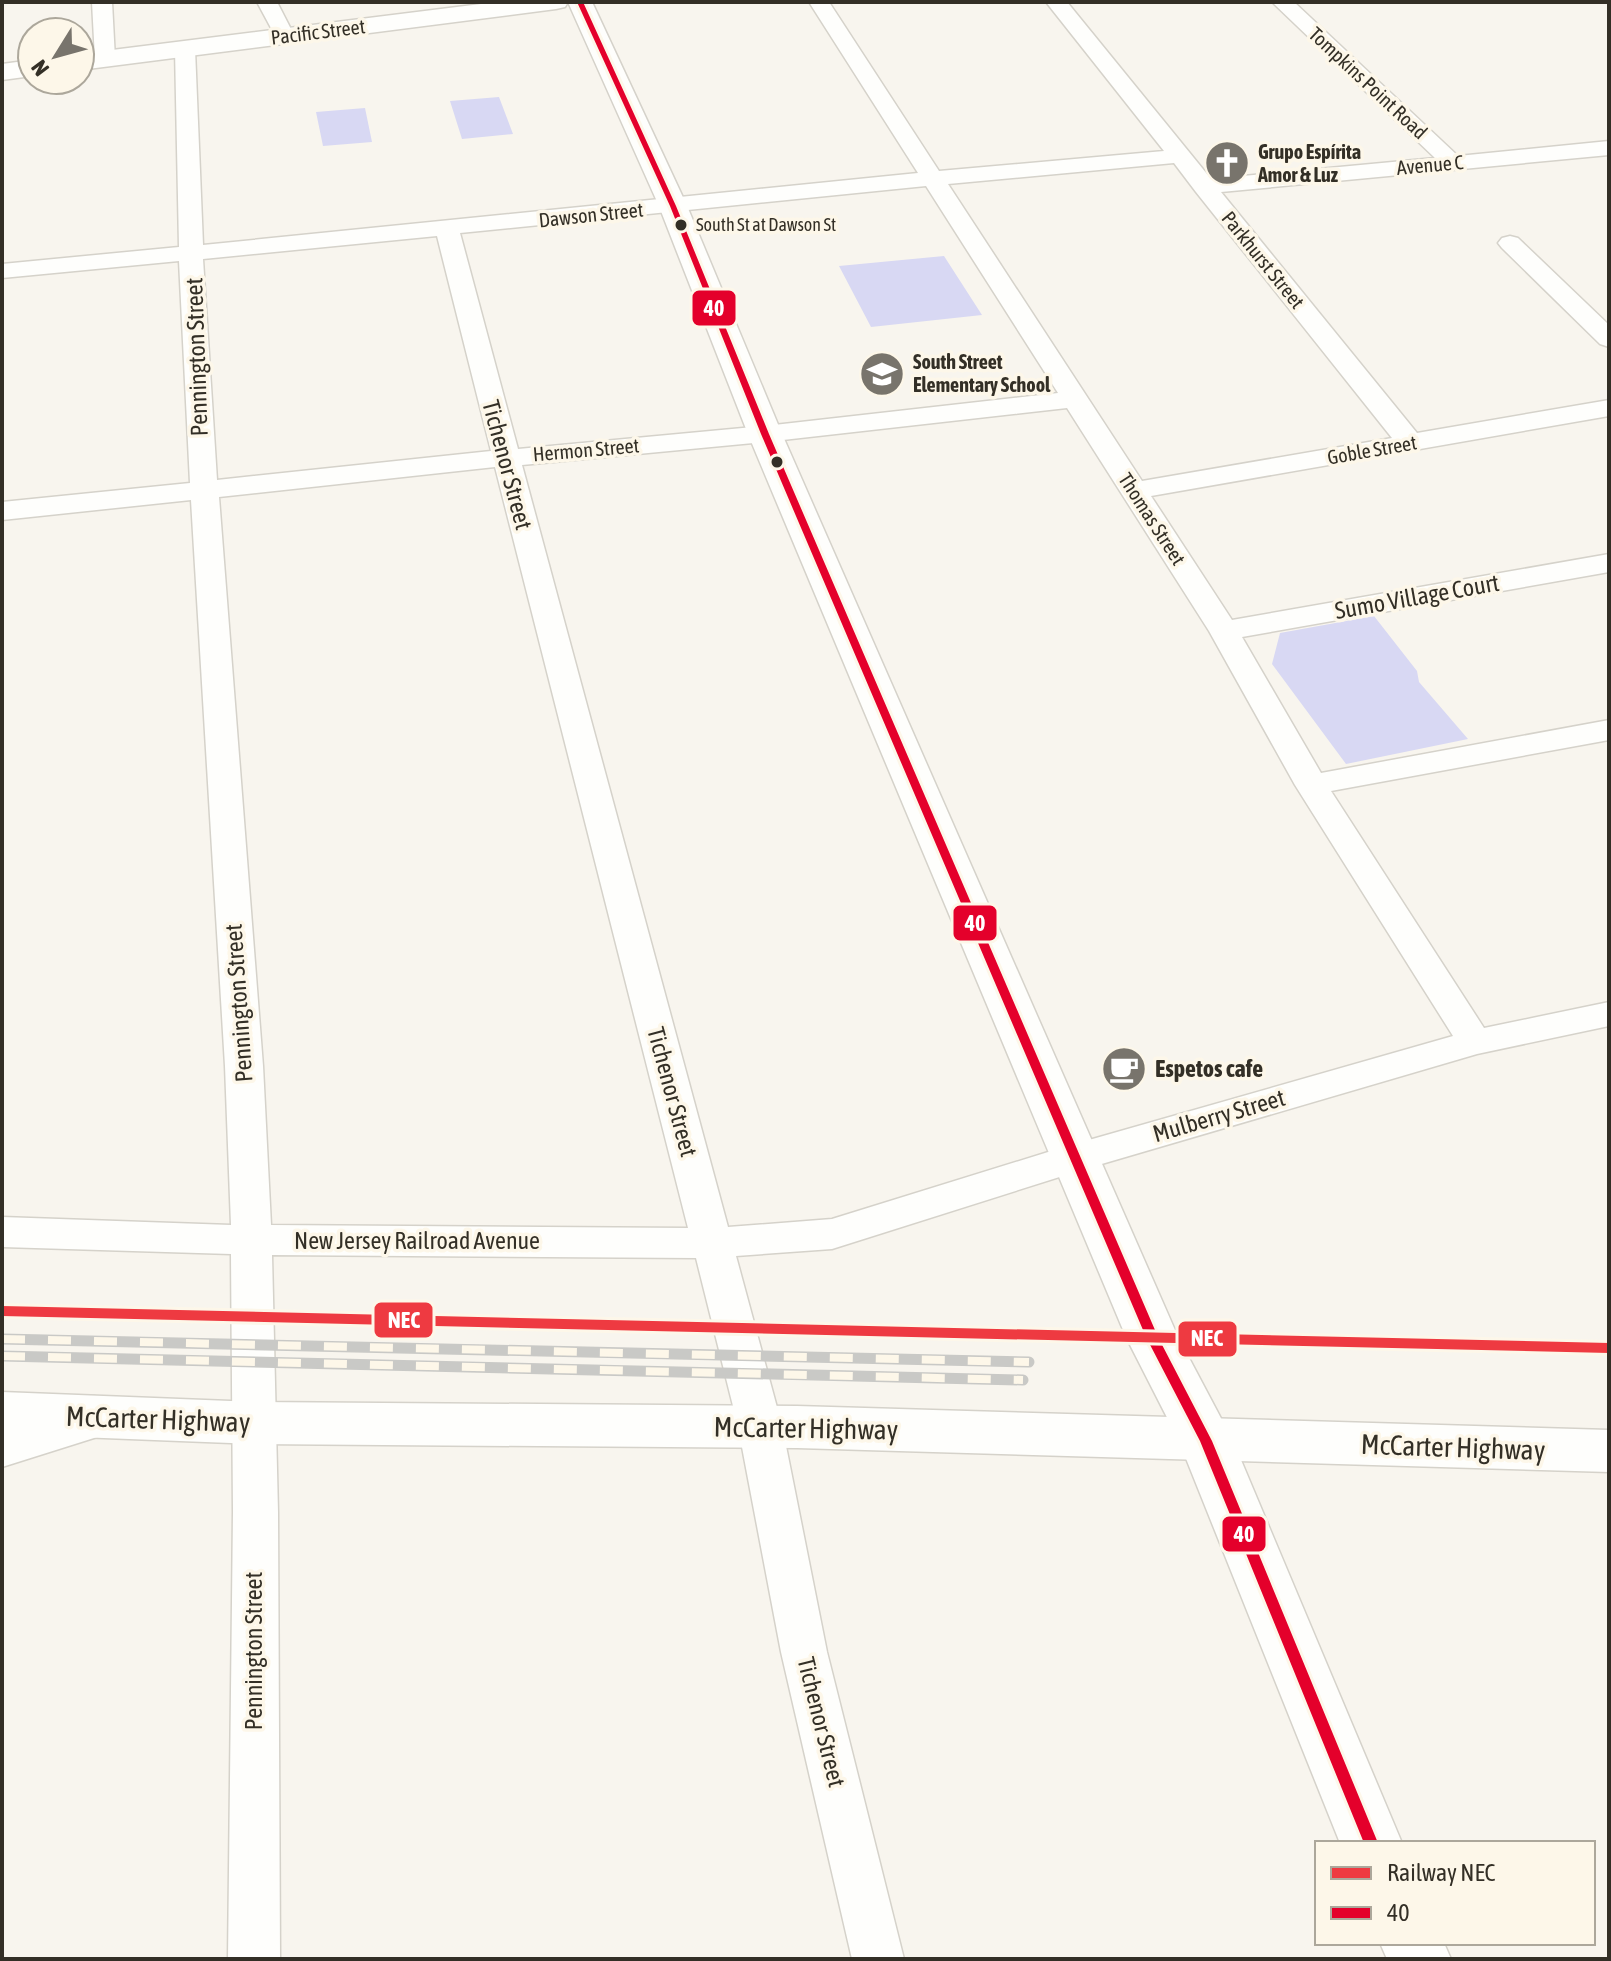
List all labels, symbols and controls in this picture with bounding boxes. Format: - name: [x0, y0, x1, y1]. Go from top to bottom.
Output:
- street label: Pacific Street: [269, 14, 367, 49]
- north arrow: [16, 16, 96, 96]
- street label: Tompkins Point Road: [1304, 22, 1432, 143]
- text: N: [26, 55, 54, 81]
- church icon: Grupo Espírita Amor & Luz: [1203, 139, 1251, 187]
- place label: Grupo Espírita Amor & Luz: [1257, 140, 1361, 186]
- street label: Avenue C: [1396, 150, 1464, 179]
- street label: Dawson Street: [537, 198, 645, 231]
- street label: Parkhurst Street: [1217, 207, 1310, 313]
- place label: South St at Dawson St: [696, 214, 836, 235]
- marker: South St at Dawson St: [673, 217, 689, 233]
- street label: Pennington Street: [180, 277, 213, 437]
- line badge: 40: [691, 289, 737, 327]
- text: 40: [703, 295, 724, 321]
- school or university icon: South Street Elementary School: [858, 350, 906, 398]
- place label: South Street Elementary School: [913, 350, 1051, 396]
- street label: Tichenor Street: [477, 397, 538, 533]
- street label: Goble Street: [1325, 430, 1419, 469]
- street label: Hermon Street: [532, 433, 640, 466]
- unlabelled marker: [769, 454, 785, 470]
- street label: Thomas Street: [1114, 468, 1191, 569]
- street label: Sumo Village Court: [1333, 569, 1501, 624]
- line badge: 40: [952, 904, 998, 942]
- text: 40: [964, 910, 985, 936]
- street label: Pennington Street: [219, 923, 258, 1083]
- street label: Tichenor Street: [642, 1024, 703, 1160]
- cafe icon: Espetos cafe: [1100, 1045, 1148, 1093]
- place label: Espetos cafe: [1155, 1055, 1263, 1082]
- street label: Mulberry Street: [1150, 1084, 1288, 1147]
- street label: New Jersey Railroad Avenue: [294, 1227, 540, 1254]
- line badge: NEC: [373, 1301, 434, 1339]
- text: NEC: [388, 1307, 420, 1333]
- line badge: NEC: [1177, 1320, 1238, 1358]
- text: NEC: [1191, 1325, 1223, 1351]
- street label: McCarter Highway: [65, 1400, 251, 1438]
- street label: McCarter Highway: [713, 1410, 899, 1446]
- street label: McCarter Highway: [1360, 1428, 1546, 1466]
- line badge: 40: [1221, 1515, 1267, 1553]
- text: 40: [1233, 1521, 1254, 1547]
- street label: Pennington Street: [240, 1572, 267, 1730]
- street label: Tichenor Street: [792, 1654, 851, 1790]
- legend: [1315, 1841, 1595, 1945]
- text: Railway NEC: [1387, 1859, 1496, 1886]
- text: 40: [1387, 1899, 1410, 1926]

